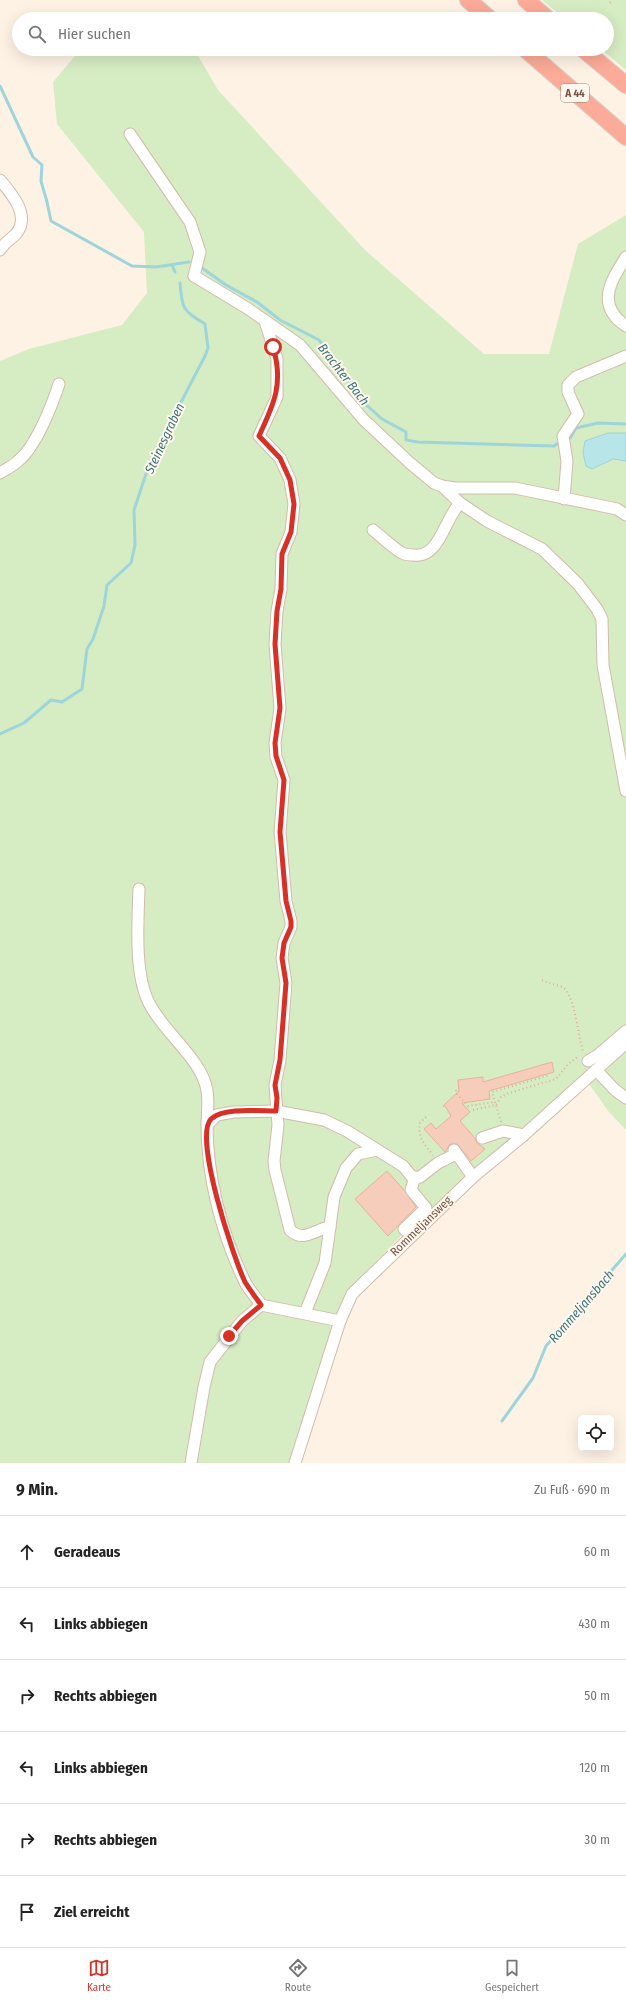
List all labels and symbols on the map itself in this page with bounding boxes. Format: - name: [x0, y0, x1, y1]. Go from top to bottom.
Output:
- road number: A 44: [561, 84, 589, 102]
- route start: [264, 338, 282, 356]
- water label: Brachter Bach: [315, 340, 372, 408]
- water label: Steinesgraben: [141, 401, 187, 477]
- street label: Rommeljansweg: [387, 1193, 455, 1259]
- water label: Rommeljansbach: [546, 1267, 617, 1346]
- route end: [220, 1327, 238, 1345]

